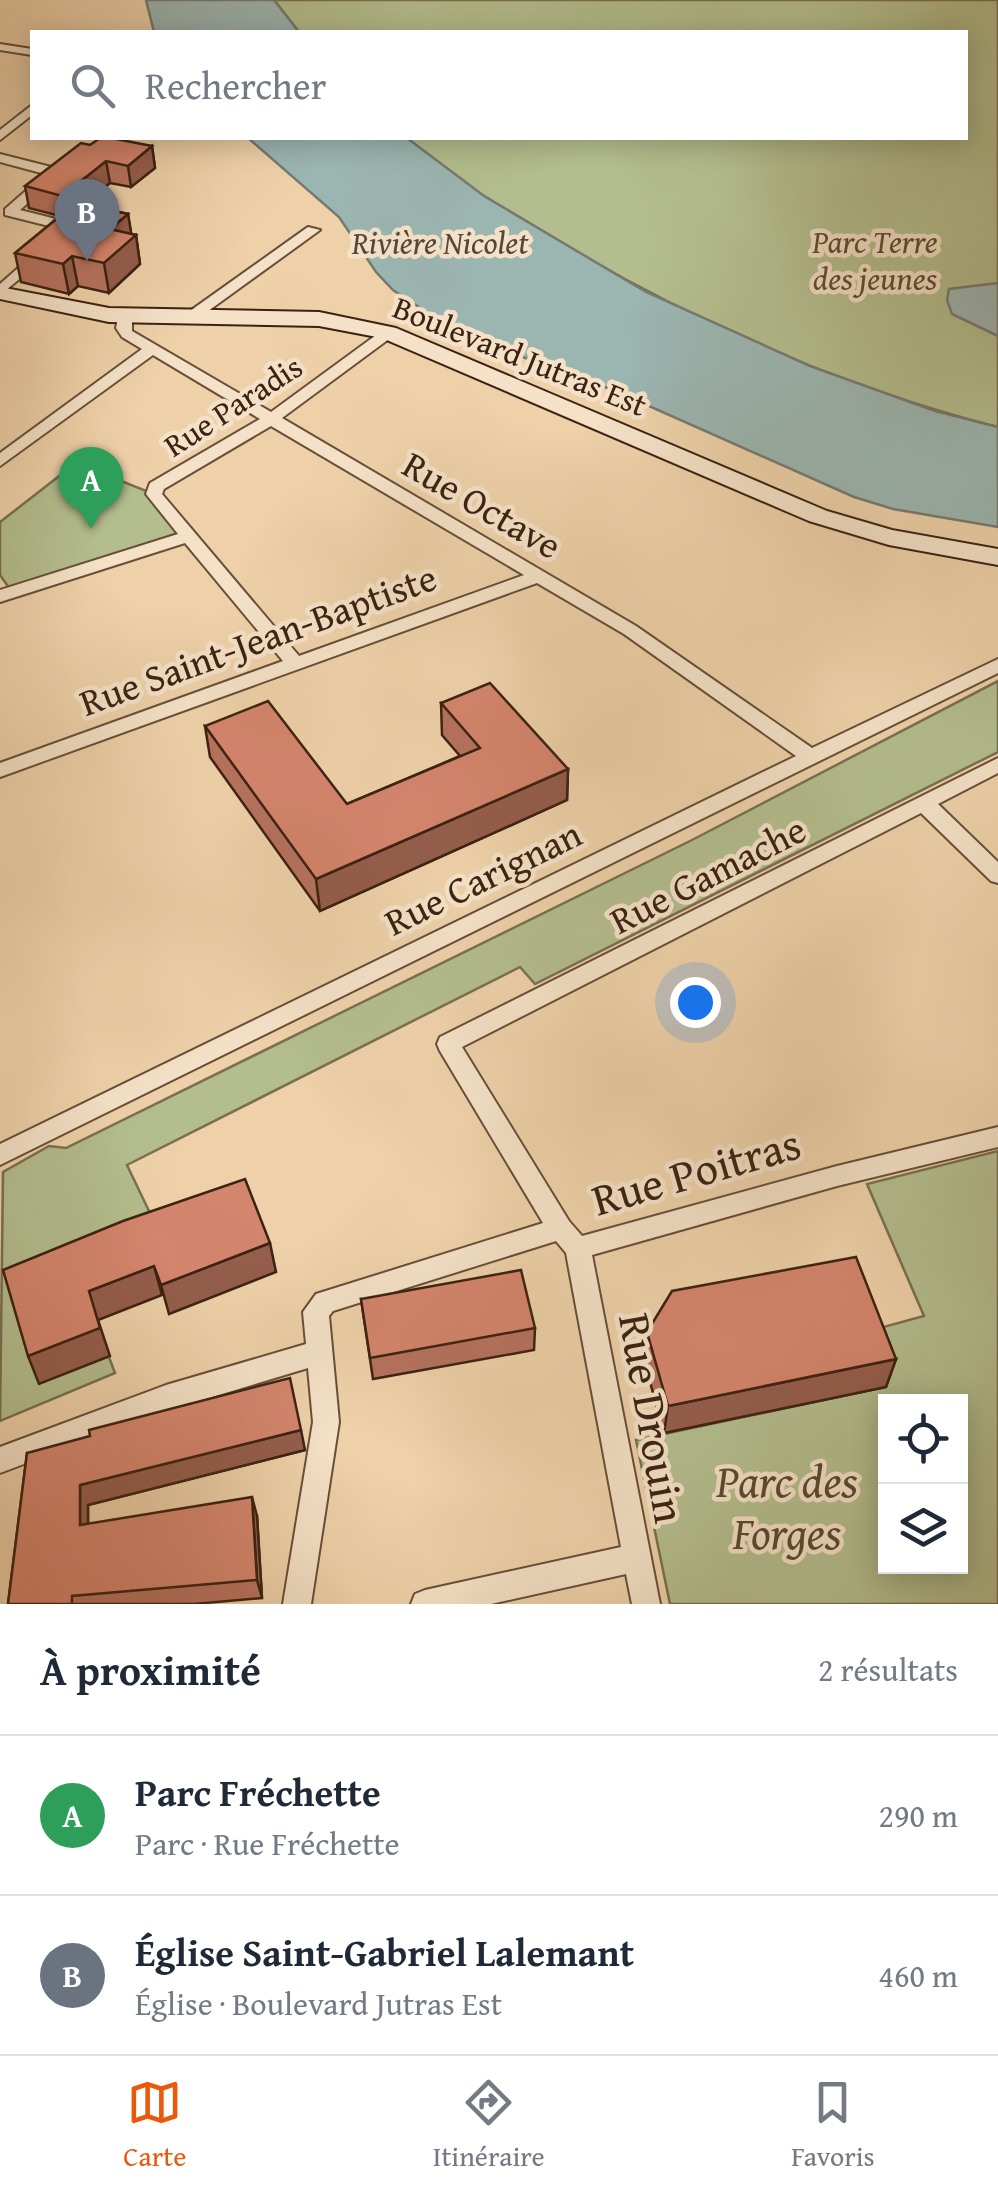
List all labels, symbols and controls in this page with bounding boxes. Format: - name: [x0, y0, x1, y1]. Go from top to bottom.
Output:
- search box: [30, 30, 968, 140]
- text: Rechercher: [145, 57, 326, 113]
- icon: search: [65, 58, 120, 113]
- pin: B: [54, 178, 120, 261]
- park label: Parc Terre des jeunes: [811, 218, 938, 302]
- water label: Rivière Nicolet: [351, 219, 529, 266]
- street label: Boulevard Jutras Est: [386, 283, 654, 428]
- street label: Rue Paradis: [154, 343, 311, 468]
- street label: Rue Octave: [393, 436, 572, 572]
- pin: A: [58, 446, 124, 529]
- street label: Rue Saint-Jean-Baptiste: [71, 548, 444, 730]
- street label: Rue Gamache: [600, 801, 815, 948]
- street label: Rue Carignan: [375, 805, 591, 949]
- your location: [670, 977, 721, 1028]
- street label: Rue Poitras: [584, 1110, 808, 1231]
- street label: Rue Drouin: [603, 1308, 704, 1528]
- map controls: [878, 1394, 968, 1574]
- button: locate: [878, 1394, 968, 1484]
- park label: Parc des Forges: [715, 1448, 858, 1565]
- button: layers: [878, 1484, 968, 1574]
- text: À proximité: [40, 1639, 261, 1700]
- text: 2 résultats: [818, 1646, 958, 1693]
- text: Parc Fréchette: [135, 1764, 381, 1820]
- text: A: [62, 1792, 83, 1839]
- text: 290 m: [879, 1792, 958, 1839]
- text: Parc · Rue Fréchette: [135, 1820, 400, 1867]
- text: Église Saint-Gabriel Lalemant: [135, 1924, 634, 1980]
- text: B: [63, 1952, 82, 1999]
- text: 460 m: [879, 1952, 958, 1999]
- text: Église · Boulevard Jutras Est: [135, 1980, 502, 2027]
- tab: Carte: [123, 2075, 186, 2176]
- tab: Itinéraire: [433, 2075, 545, 2176]
- tab: Favoris: [791, 2075, 875, 2176]

